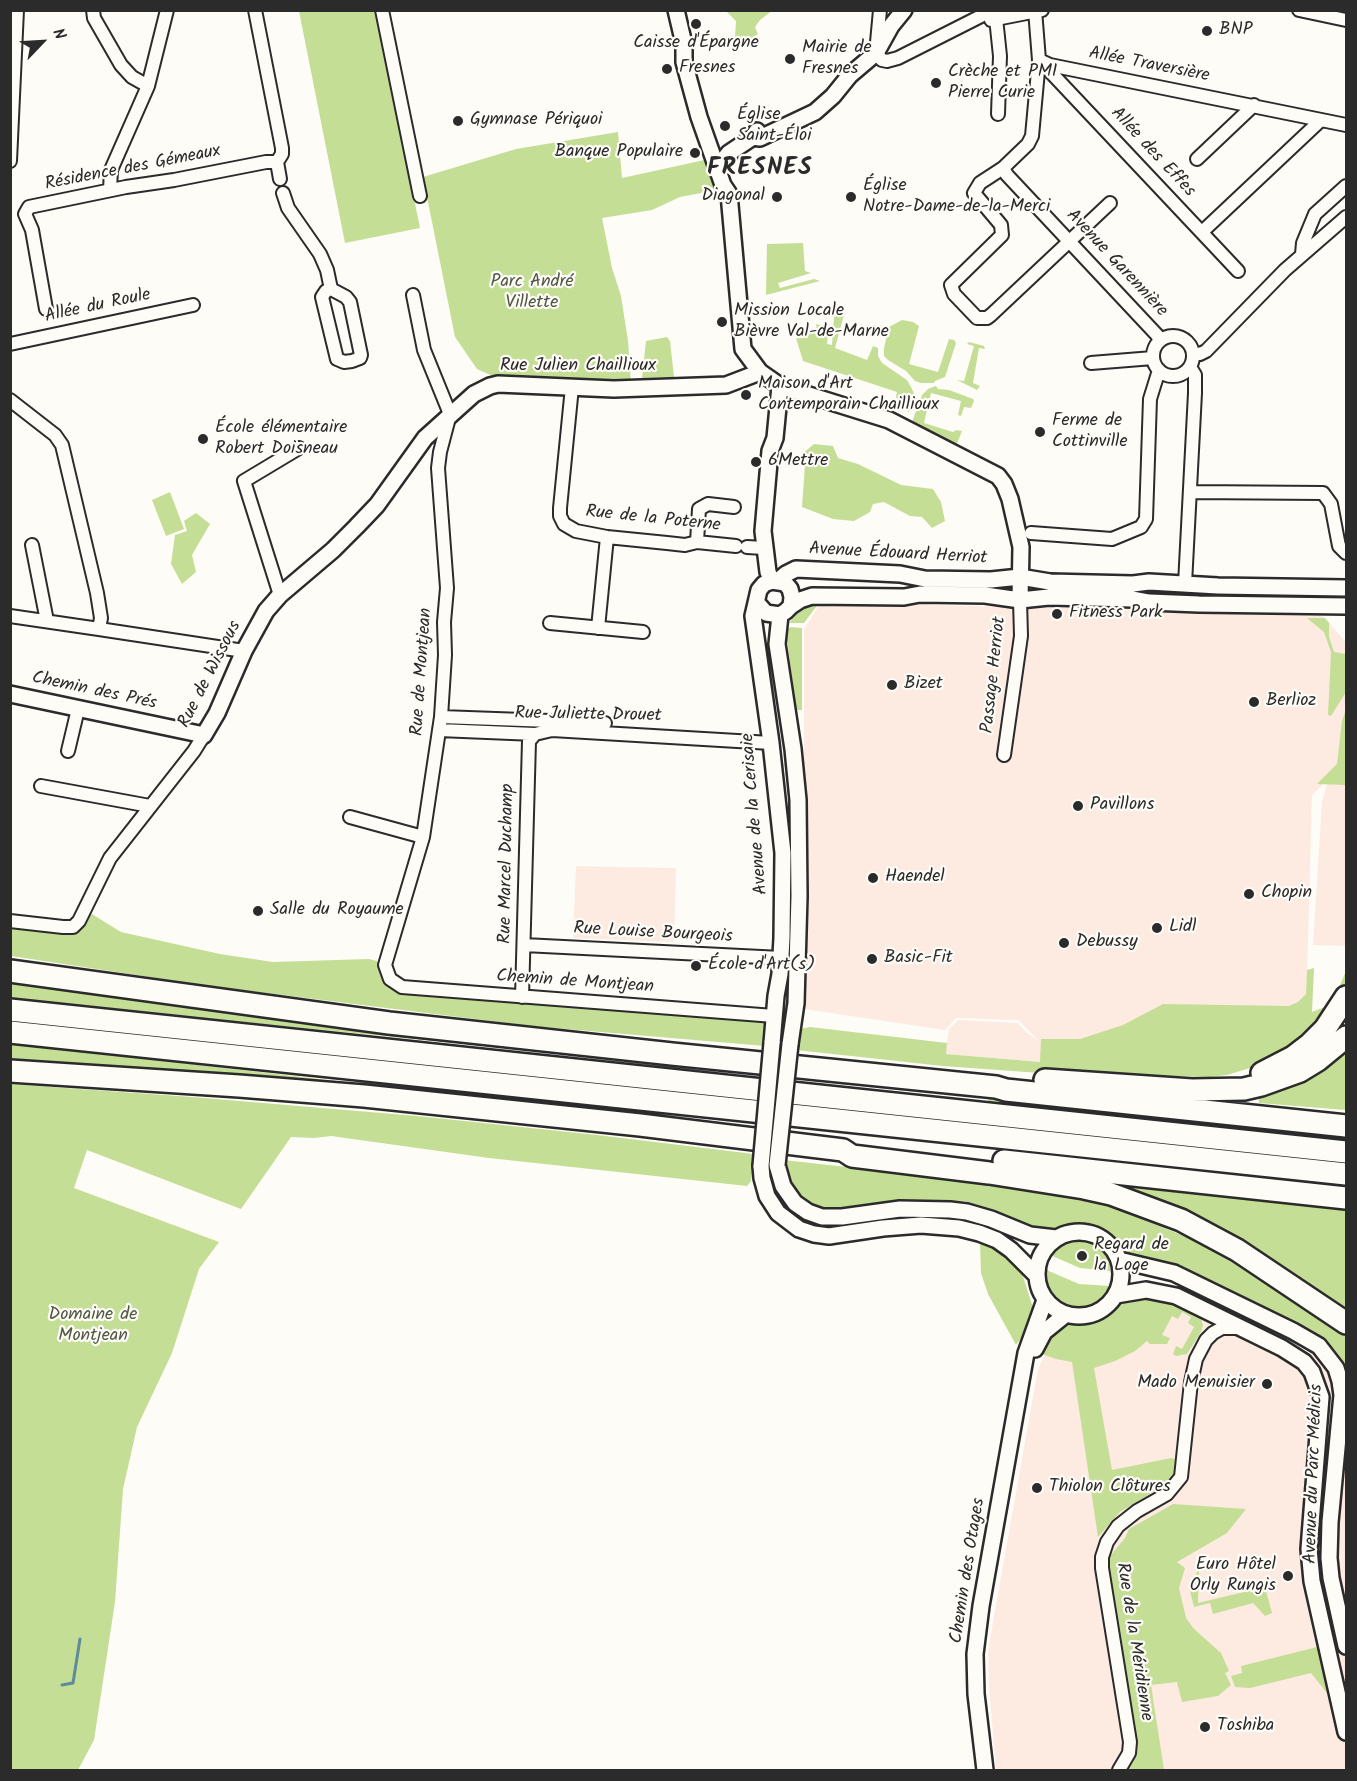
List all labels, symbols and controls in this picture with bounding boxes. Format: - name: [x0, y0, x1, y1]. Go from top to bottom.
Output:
- north arrow: [12, 12, 72, 72]
- marker: Caisse d'Épargne: [689, 17, 703, 31]
- place label: BNP: [1219, 20, 1252, 42]
- text: N: [45, 24, 72, 44]
- marker: BNP: [1200, 24, 1214, 38]
- place label: Caisse d'Épargne: [633, 33, 759, 55]
- place label: Mairie de Fresnes: [802, 38, 872, 80]
- street label: Allée Traversière: [1087, 44, 1211, 88]
- marker: Mairie de Fresnes: [783, 52, 797, 66]
- place label: Fresnes: [679, 58, 736, 80]
- marker: Fresnes: [660, 62, 674, 76]
- place label: Crèche et PMI Pierre Curie: [948, 62, 1057, 104]
- marker: Crèche et PMI Pierre Curie: [929, 76, 943, 90]
- street label: Allée des Effes: [1105, 104, 1199, 202]
- place label: Église Saint-Éloi: [737, 105, 811, 148]
- place label: Gymnase Périquoi: [470, 110, 602, 132]
- marker: Gymnase Périquoi: [451, 114, 465, 128]
- marker: Église Saint-Éloi: [718, 119, 732, 133]
- street label: Résidence des Gémeaux: [43, 141, 223, 197]
- place label: Banque Populaire: [555, 142, 683, 164]
- marker: Banque Populaire: [688, 146, 702, 160]
- district label: FRESNES: [707, 156, 813, 184]
- place label: Église Notre-Dame-de-la-Merci: [863, 176, 1050, 219]
- place label: Diagonal: [702, 186, 765, 208]
- marker: Diagonal: [770, 190, 784, 204]
- marker: Église Notre-Dame-de-la-Merci: [844, 190, 858, 204]
- street label: Avenue Garennière: [1061, 206, 1171, 322]
- park label: Parc André Villette: [491, 272, 573, 314]
- street label: Allée du Roule: [43, 285, 153, 329]
- place label: Mission Locale Bièvre Val-de-Marne: [734, 301, 889, 344]
- marker: Mission Locale Bièvre Val-de-Marne: [715, 315, 729, 329]
- street label: Rue Julien Chaillioux: [500, 356, 656, 378]
- place label: Maison d'Art Contemporain Chaillioux: [758, 374, 939, 416]
- marker: Maison d'Art Contemporain Chaillioux: [739, 388, 753, 402]
- place label: Ferme de Cottinville: [1052, 411, 1128, 454]
- place label: École élémentaire Robert Doisneau: [215, 418, 347, 460]
- marker: Ferme de Cottinville: [1033, 425, 1047, 439]
- marker: École élémentaire Robert Doisneau: [196, 432, 210, 446]
- place label: 6Mettre: [768, 451, 828, 473]
- marker: 6Mettre: [749, 455, 763, 469]
- street label: Rue de la Poterne: [584, 502, 722, 538]
- street label: Avenue Édouard Herriot: [808, 540, 988, 570]
- place label: Fitness Park: [1069, 603, 1163, 625]
- street label: Rue de Montjean: [408, 607, 438, 737]
- marker: Fitness Park: [1050, 607, 1064, 621]
- street label: Passage Herriot: [978, 616, 1012, 734]
- street label: Rue de Wissous: [175, 618, 247, 732]
- street label: Chemin des Prés: [30, 668, 158, 716]
- place label: Bizet: [904, 674, 943, 696]
- marker: Bizet: [885, 678, 899, 692]
- place label: Berlioz: [1266, 691, 1316, 713]
- marker: Berlioz: [1247, 695, 1261, 709]
- street label: Rue Juliette Drouet: [514, 704, 662, 728]
- street label: Avenue de la Cerisaie: [738, 732, 774, 896]
- street label: Rue Marcel Duchamp: [496, 784, 520, 944]
- place label: Pavillons: [1090, 795, 1154, 817]
- marker: Pavillons: [1071, 799, 1085, 813]
- place label: Haendel: [885, 867, 945, 889]
- marker: Haendel: [866, 871, 880, 885]
- place label: Chopin: [1261, 883, 1312, 905]
- marker: Chopin: [1242, 887, 1256, 901]
- place label: Salle du Royaume: [270, 900, 404, 922]
- marker: Salle du Royaume: [251, 904, 265, 918]
- place label: Lidl: [1169, 917, 1197, 939]
- street label: Rue Louise Bourgeois: [573, 919, 733, 949]
- marker: Lidl: [1150, 921, 1164, 935]
- place label: Debussy: [1076, 932, 1138, 954]
- marker: Debussy: [1057, 936, 1071, 950]
- place label: Basic-Fit: [884, 948, 953, 970]
- marker: Basic-Fit: [865, 952, 879, 966]
- place label: École d'Art(s): [708, 955, 815, 977]
- marker: École d'Art(s): [689, 959, 703, 973]
- street label: Chemin de Montjean: [495, 967, 655, 999]
- place label: Regard de la Loge: [1094, 1235, 1169, 1278]
- marker: Regard de la Loge: [1075, 1249, 1089, 1263]
- park label: Domaine de Montjean: [49, 1305, 137, 1348]
- place label: Mado Menuisier: [1137, 1373, 1255, 1395]
- marker: Mado Menuisier: [1260, 1377, 1274, 1391]
- street label: Avenue du Parc Médicis: [1301, 1384, 1329, 1564]
- place label: Thiolon Clôtures: [1049, 1477, 1171, 1499]
- marker: Thiolon Clôtures: [1030, 1481, 1044, 1495]
- street label: Chemin des Otages: [947, 1497, 991, 1645]
- place label: Euro Hôtel Orly Rungis: [1190, 1555, 1276, 1598]
- street label: Rue de la Méridienne: [1110, 1561, 1156, 1723]
- marker: Euro Hôtel Orly Rungis: [1281, 1569, 1295, 1583]
- place label: Toshiba: [1217, 1716, 1274, 1738]
- marker: Toshiba: [1198, 1720, 1212, 1734]

